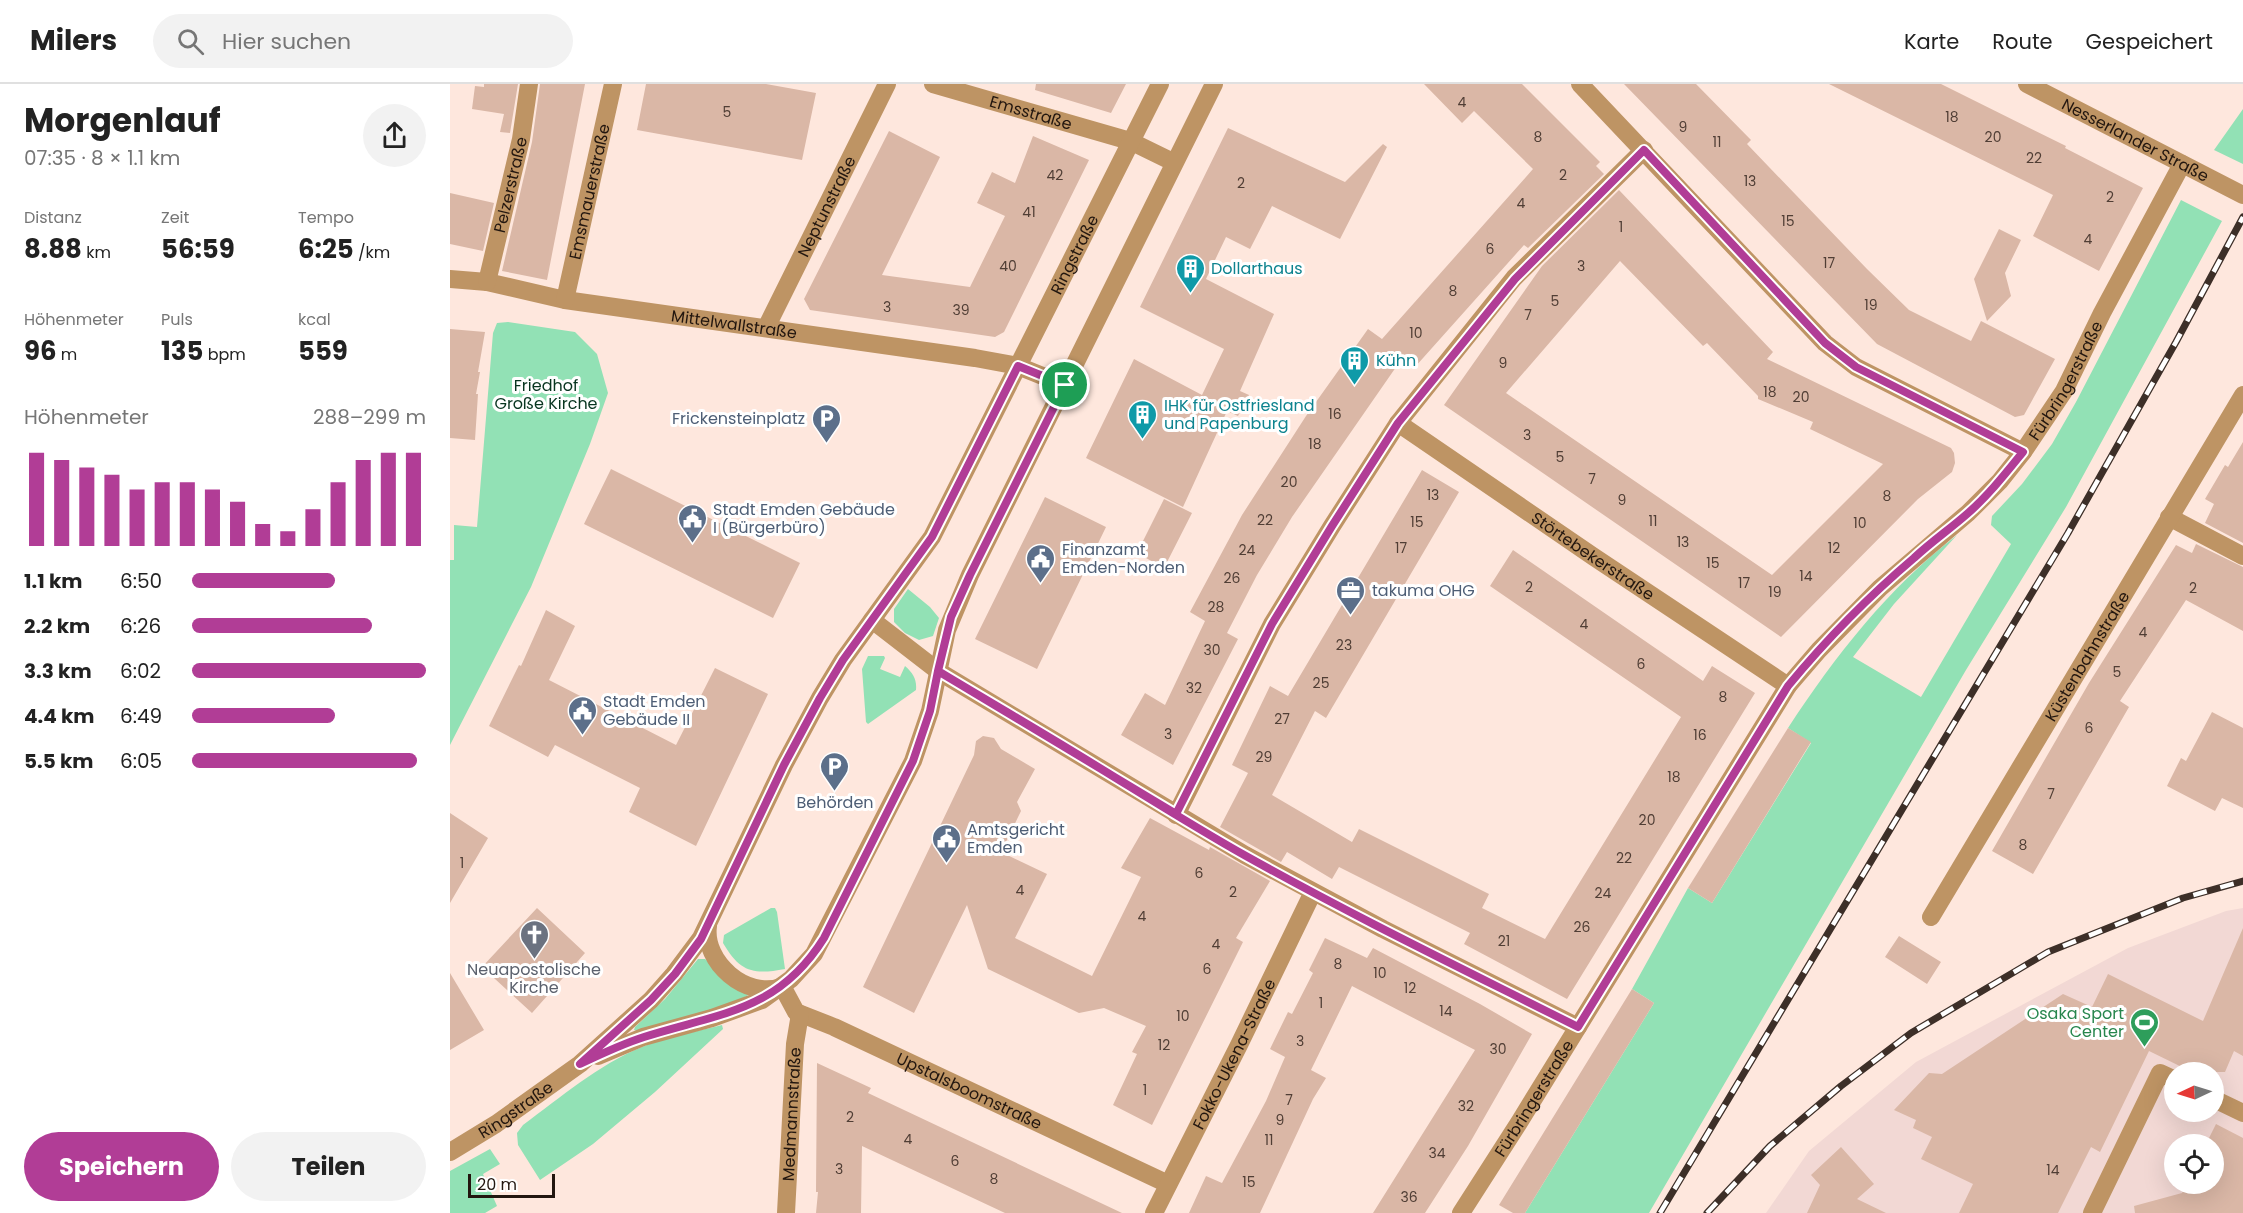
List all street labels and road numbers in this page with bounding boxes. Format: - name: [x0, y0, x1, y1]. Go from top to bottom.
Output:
- street label: Emsstraße: [987, 90, 1075, 135]
- street label: Nesserlander Straße: [2058, 92, 2213, 187]
- street label: Emsmauerstraße: [563, 122, 615, 262]
- street label: Pelzerstraße: [488, 134, 533, 235]
- street label: Neptunstraße: [792, 152, 861, 261]
- street label: Ringstraße: [1045, 210, 1104, 298]
- street label: Mittelwallstraße: [670, 304, 799, 344]
- street label: Fürbringerstraße: [2023, 317, 2108, 445]
- street label: Störtebekerstraße: [1527, 506, 1659, 606]
- street label: Küstenbahnstraße: [2039, 586, 2135, 726]
- street label: Fokko-Ukena-Straße: [1187, 975, 1281, 1133]
- street label: Fürbringerstraße: [1489, 1035, 1579, 1161]
- street label: Medmannstraße: [776, 1046, 806, 1182]
- street label: Upstalsboomstraße: [893, 1047, 1046, 1135]
- street label: Ringstraße: [474, 1075, 558, 1144]

